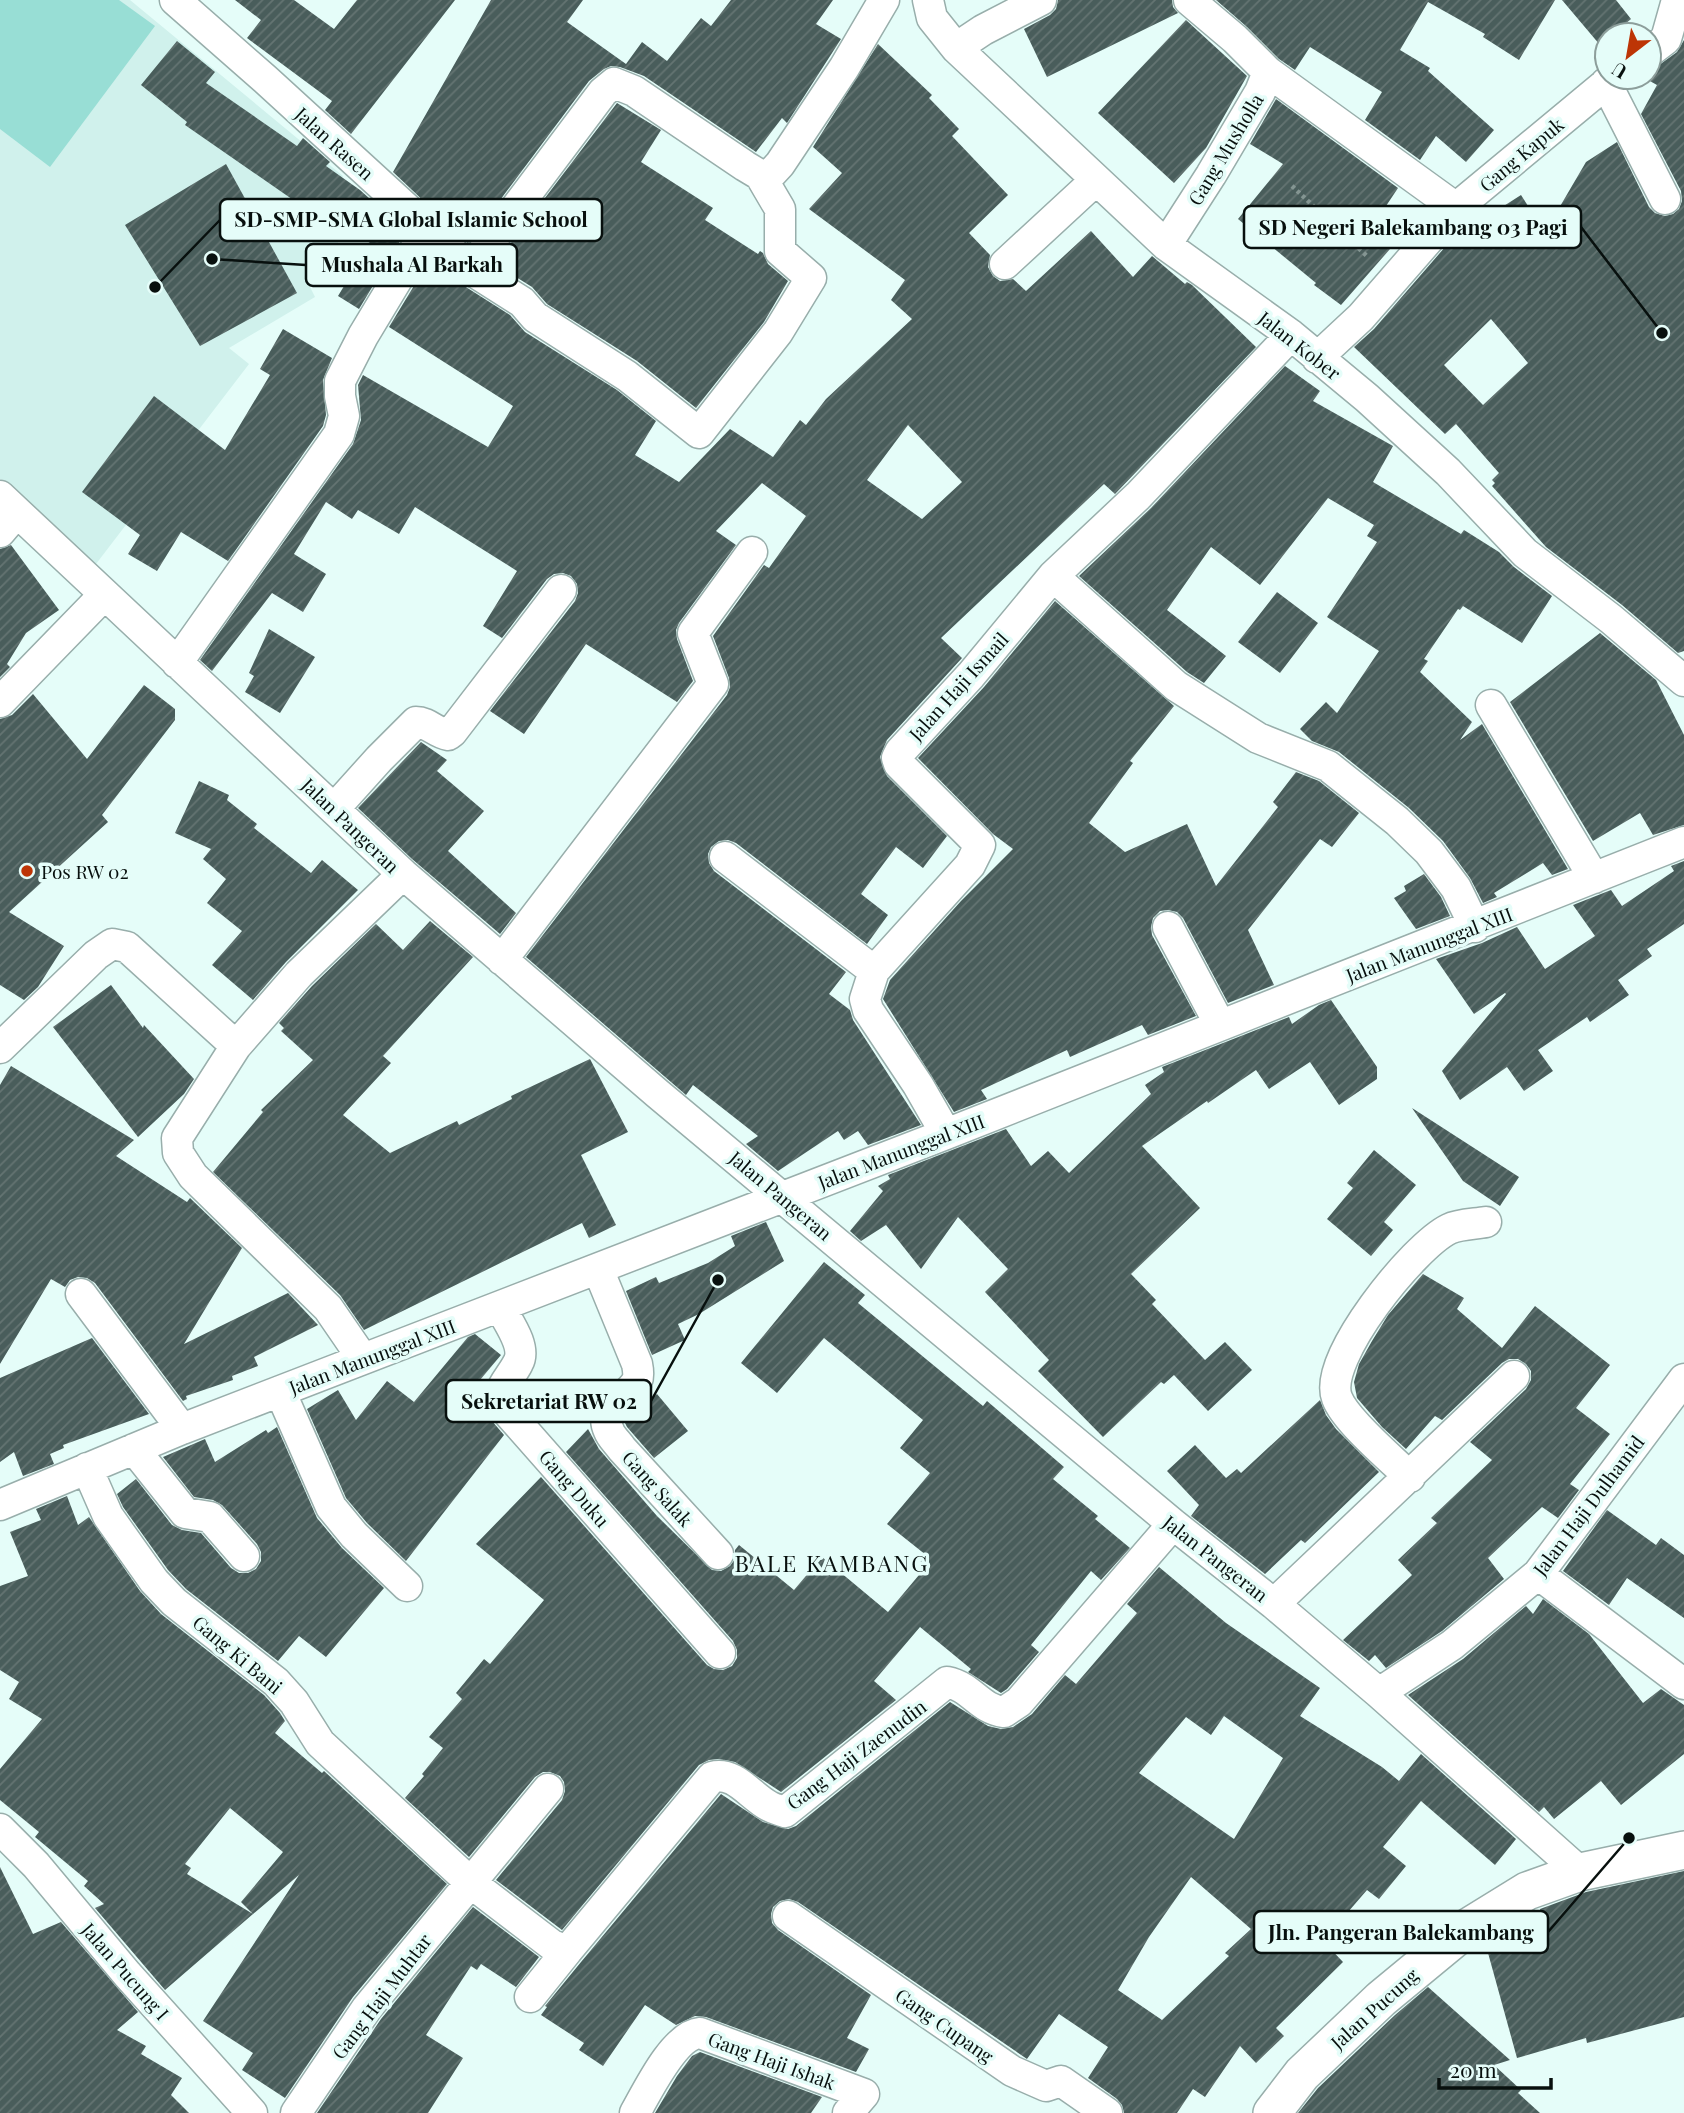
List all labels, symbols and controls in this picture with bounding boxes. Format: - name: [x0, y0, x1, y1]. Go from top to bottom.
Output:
- north arrow: [1593, 21, 1663, 91]
- text: U: [1606, 57, 1631, 86]
- street label: Gang Musholla: [1181, 88, 1269, 210]
- street label: Jalan Rasen: [289, 100, 380, 186]
- street label: Gang Kapuk: [1473, 111, 1569, 197]
- callout: SD-SMP-SMA Global Islamic School: [220, 199, 602, 241]
- text: SD-SMP-SMA Global Islamic School: [234, 204, 588, 232]
- callout: SD Negeri Balekambang 03 Pagi: [1244, 206, 1581, 248]
- text: SD Negeri Balekambang 03 Pagi: [1258, 212, 1568, 240]
- callout: Mushala Al Barkah: [306, 244, 517, 286]
- text: Mushala Al Barkah: [321, 249, 503, 277]
- street label: Jalan Kober: [1253, 304, 1347, 386]
- street label: Jalan Haji Ismail: [902, 626, 1014, 747]
- street label: Jalan Pangeran: [296, 771, 406, 879]
- place label: Pos RW 02: [41, 858, 129, 884]
- marker: Pos RW 02: [19, 863, 35, 879]
- street label: Jalan Manunggal XIII: [1341, 900, 1516, 988]
- street label: Jalan Manunggal XIII: [813, 1107, 988, 1195]
- street label: Jalan Pangeran: [723, 1144, 838, 1246]
- street label: Jalan Manunggal XIII: [284, 1312, 459, 1400]
- callout: Sekretariat RW 02: [446, 1380, 651, 1422]
- text: Sekretariat RW 02: [461, 1386, 637, 1414]
- street label: Jalan Haji Dulhamid: [1526, 1429, 1649, 1581]
- street label: Gang Duku: [534, 1444, 616, 1532]
- street label: Gang Salak: [617, 1444, 699, 1532]
- street label: Jalan Pangeran: [1157, 1508, 1274, 1608]
- district label: BALE KAMBANG: [734, 1547, 930, 1578]
- street label: Gang Ki Bani: [188, 1609, 289, 1699]
- street label: Gang Haji Zaenudin: [781, 1693, 932, 1815]
- callout: Jln. Pangeran Balekambang: [1254, 1911, 1548, 1953]
- street label: Jalan Pucung I: [76, 1916, 176, 2025]
- text: Jln. Pangeran Balekambang: [1267, 1917, 1534, 1945]
- street label: Gang Haji Muhtar: [325, 1927, 437, 2064]
- street label: Jalan Pucung: [1324, 1962, 1424, 2055]
- street label: Gang Cupang: [891, 1982, 999, 2068]
- street label: Gang Haji Ishak: [705, 2025, 840, 2095]
- scale bar: [1439, 2046, 1551, 2090]
- text: 20 m: [1450, 2055, 1497, 2083]

